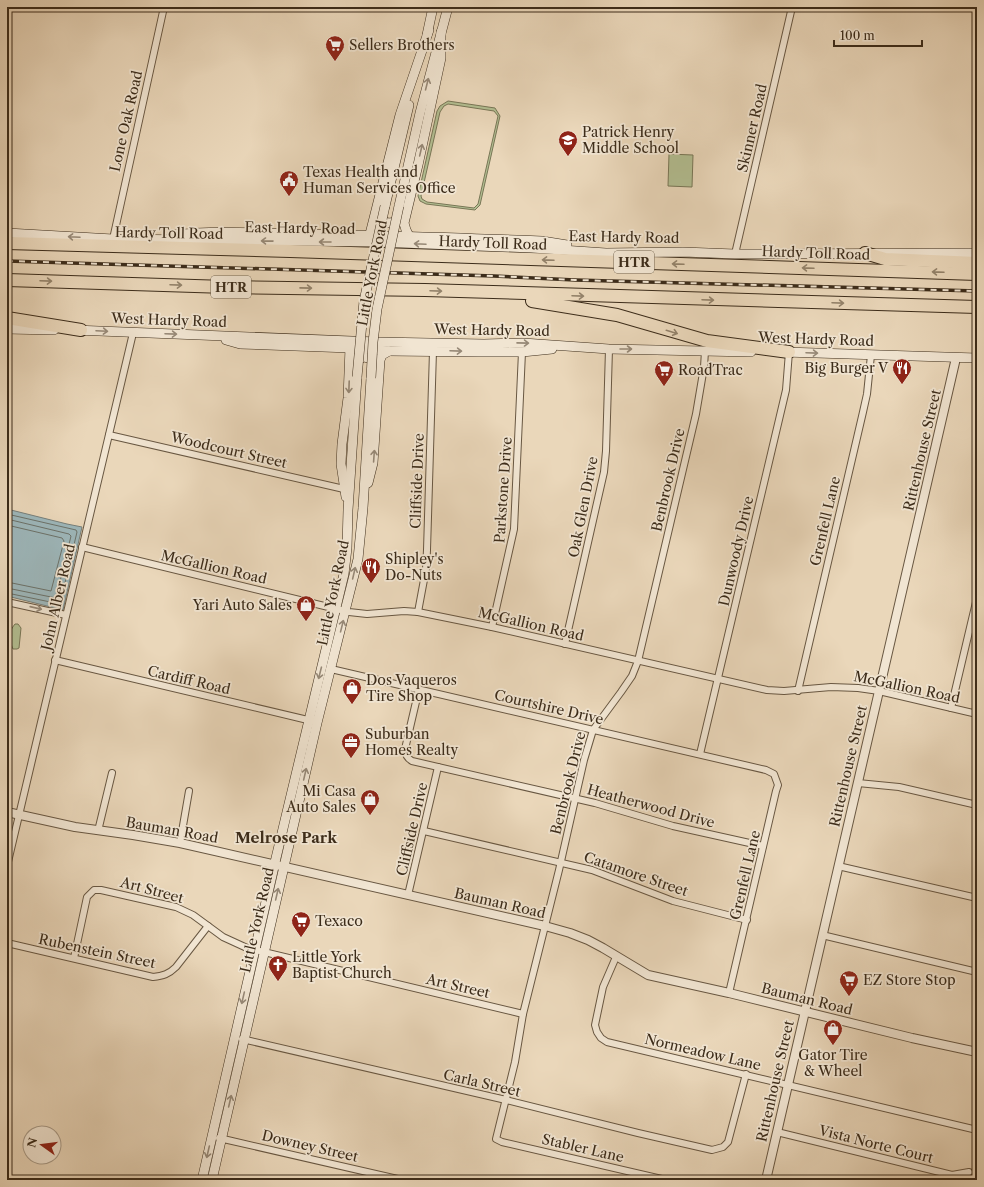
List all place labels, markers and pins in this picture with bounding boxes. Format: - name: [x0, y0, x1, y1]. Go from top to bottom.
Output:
- supermarket icon: Sellers Brothers: [324, 34, 346, 62]
- place label: Sellers Brothers: [349, 36, 455, 54]
- place label: Patrick Henry Middle School: [582, 123, 679, 157]
- school or university icon: Patrick Henry Middle School: [557, 129, 579, 157]
- place label: Texas Health and Human Services Office: [303, 163, 456, 197]
- public building icon: Texas Health and Human Services Office: [278, 169, 300, 197]
- restaurant icon: Big Burger V: [891, 357, 913, 385]
- supermarket icon: RoadTrac: [653, 359, 675, 387]
- place label: Big Burger V: [805, 359, 889, 377]
- place label: RoadTrac: [678, 361, 743, 379]
- place label: Shipley's Do-Nuts: [385, 550, 444, 584]
- restaurant icon: Shipley's Do-Nuts: [360, 556, 382, 584]
- shop icon: Yari Auto Sales: [295, 594, 317, 622]
- place label: Yari Auto Sales: [192, 596, 292, 614]
- place label: Dos Vaqueros Tire Shop: [366, 671, 457, 705]
- shop icon: Dos Vaqueros Tire Shop: [341, 677, 363, 705]
- place label: Suburban Homes Realty: [365, 725, 458, 759]
- office icon: Suburban Homes Realty: [340, 731, 362, 759]
- place label: Mi Casa Auto Sales: [285, 782, 357, 816]
- shop icon: Mi Casa Auto Sales: [359, 788, 381, 816]
- supermarket icon: Texaco: [290, 910, 312, 938]
- place label: Texaco: [315, 912, 363, 930]
- place label: Little York Baptist Church: [292, 948, 392, 982]
- church icon: Little York Baptist Church: [267, 954, 289, 982]
- supermarket icon: EZ Store Stop: [838, 969, 860, 997]
- place label: EZ Store Stop: [863, 971, 956, 989]
- shop icon: Gator Tire & Wheel: [822, 1018, 844, 1046]
- place label: Gator Tire & Wheel: [798, 1046, 868, 1080]

